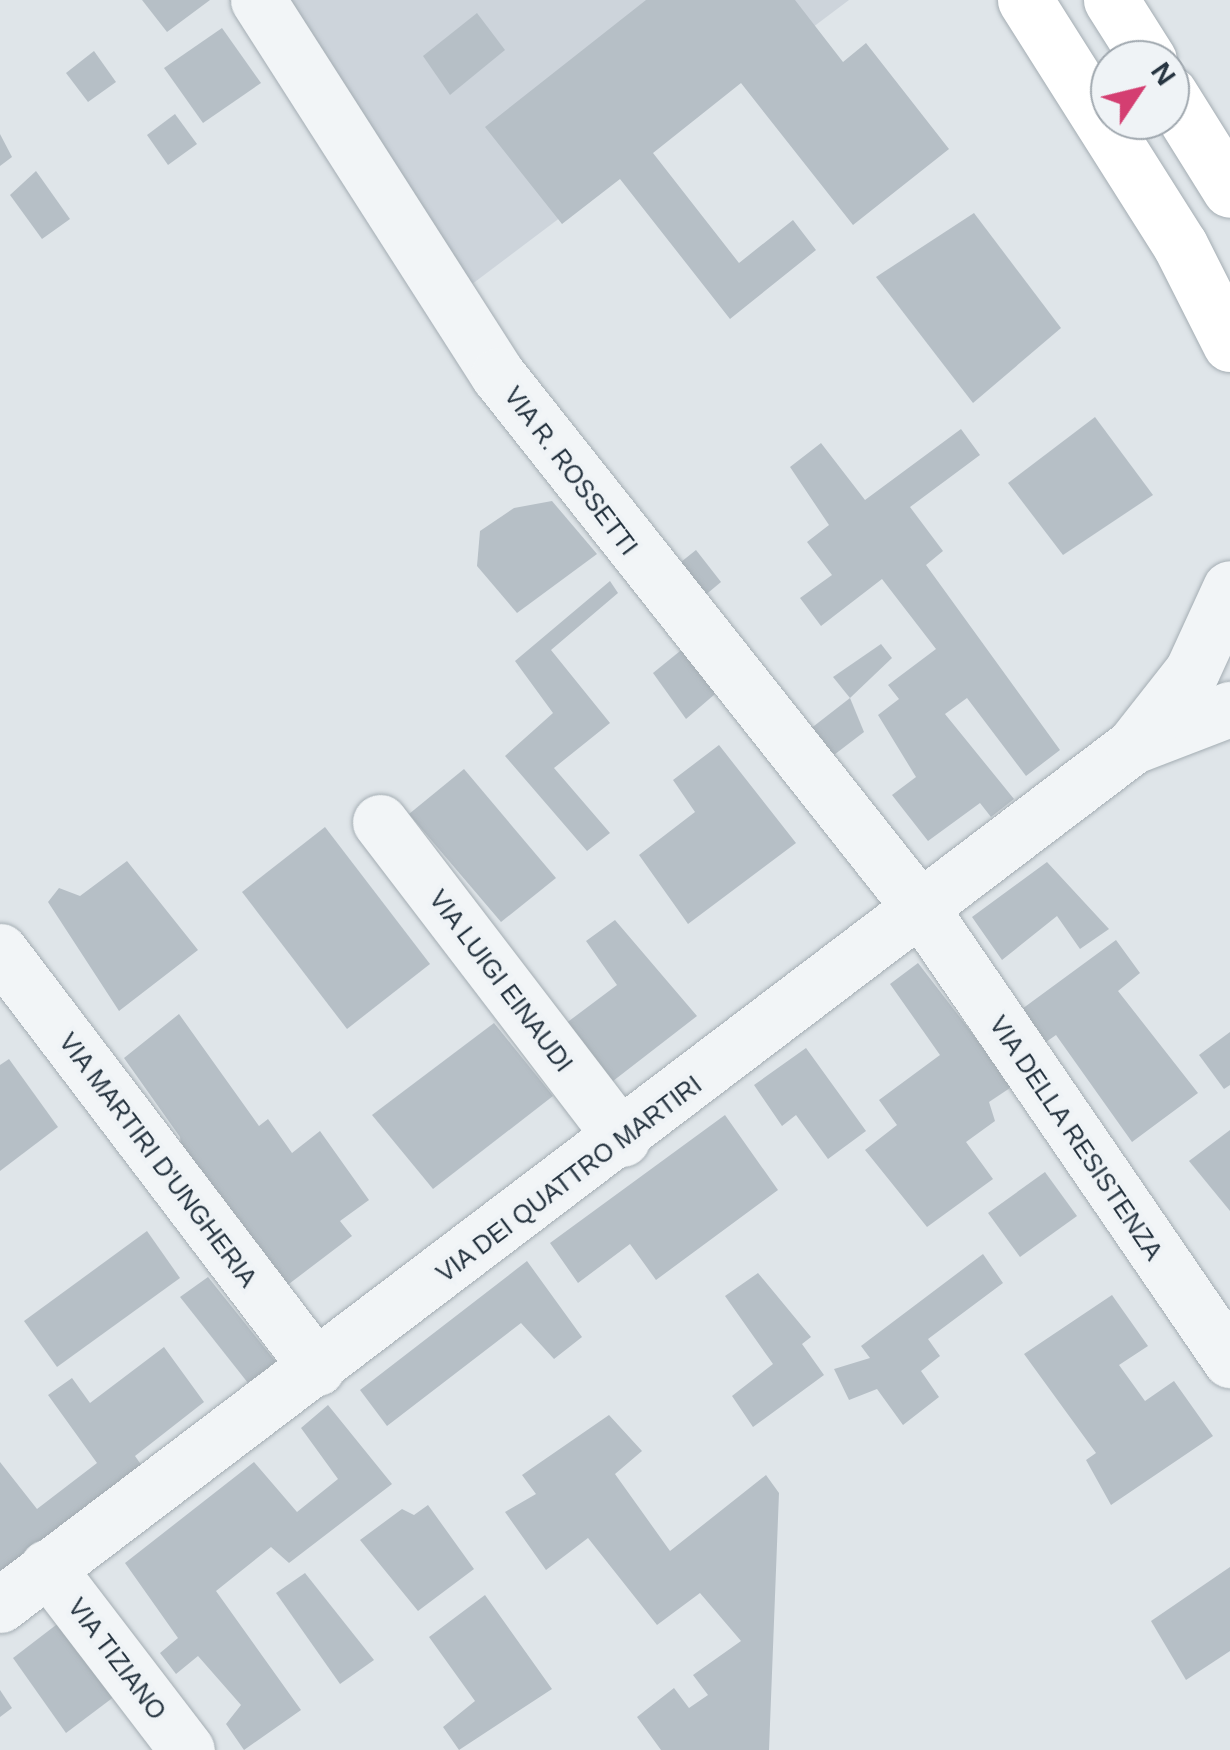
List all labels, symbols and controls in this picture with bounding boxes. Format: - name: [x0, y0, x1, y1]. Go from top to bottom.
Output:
- north arrow: [1090, 40, 1190, 140]
- text: N: [1145, 56, 1182, 91]
- street label: VIA R. ROSSETTI: [498, 380, 644, 562]
- street label: VIA LUIGI EINAUDI: [423, 884, 579, 1078]
- street label: VIA DELLA RESISTENZA: [982, 1009, 1170, 1267]
- street label: VIA MARTIRI D'UNGHERIA: [52, 1027, 264, 1293]
- street label: VIA DEI QUATTRO MARTIRI: [430, 1069, 708, 1289]
- street label: VIA TIZIANO: [61, 1592, 173, 1726]

